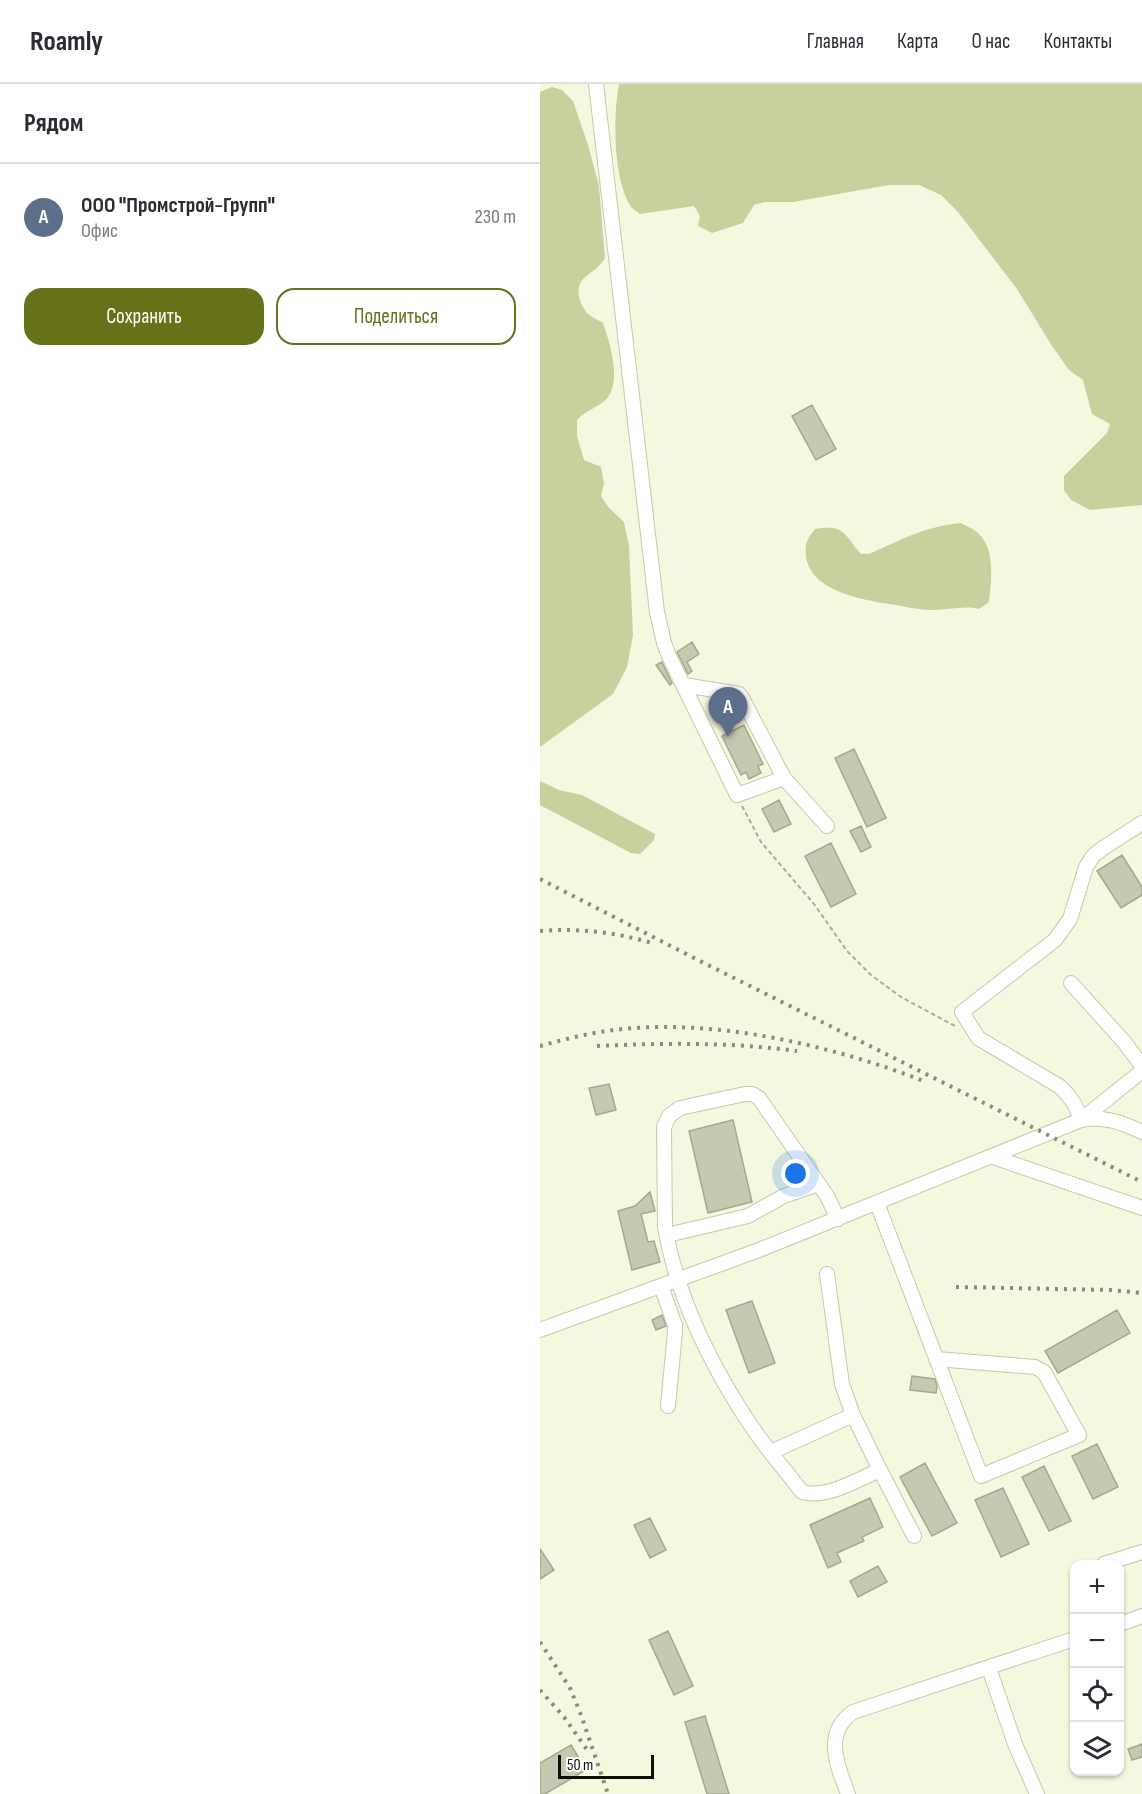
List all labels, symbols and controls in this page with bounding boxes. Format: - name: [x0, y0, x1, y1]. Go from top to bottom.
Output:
- text: Roamly: [30, 25, 103, 58]
- text: Главная: [807, 29, 864, 54]
- text: Карта: [897, 29, 938, 54]
- text: О нас: [971, 29, 1010, 54]
- text: Контакты: [1043, 29, 1112, 54]
- text: Рядом: [24, 108, 83, 139]
- text: ООО "Промстрой-Групп": [81, 192, 275, 219]
- text: A: [39, 205, 48, 229]
- text: 230 m: [474, 205, 516, 229]
- text: Офис: [81, 219, 118, 243]
- button: Сохранить: [24, 288, 264, 345]
- button: Поделиться: [276, 288, 516, 345]
- pin: A: [708, 688, 747, 737]
- your location: [781, 1159, 810, 1188]
- map controls: [1070, 1560, 1124, 1776]
- button: +: [1070, 1560, 1124, 1614]
- button: −: [1070, 1614, 1124, 1668]
- button: locate: [1070, 1668, 1124, 1722]
- button: layers: [1070, 1722, 1124, 1776]
- scale bar: [558, 1752, 654, 1780]
- text: 50 m: [567, 1756, 593, 1775]

